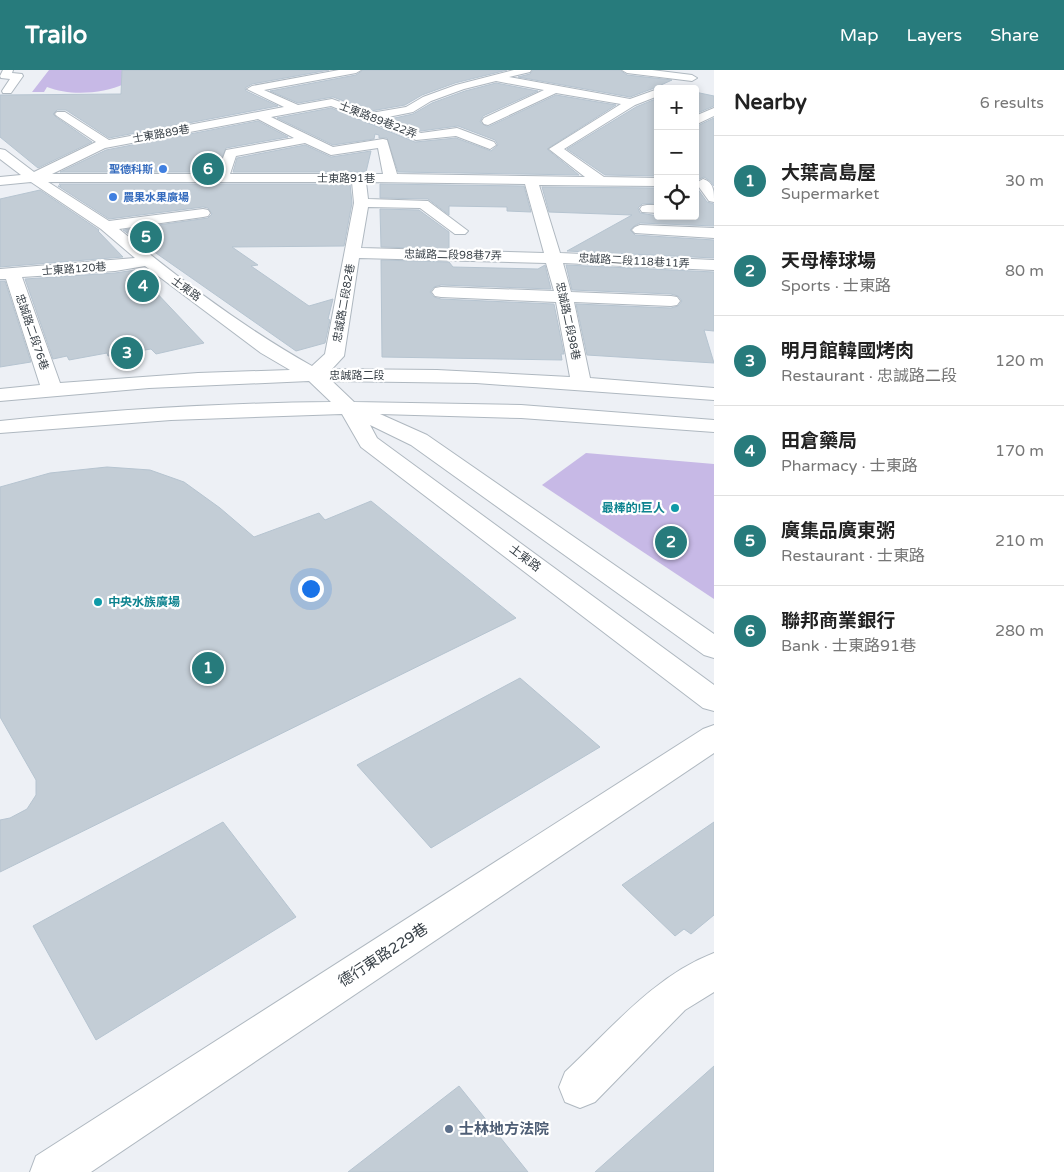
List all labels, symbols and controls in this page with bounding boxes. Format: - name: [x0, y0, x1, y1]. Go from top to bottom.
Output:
- text: Trailo: [25, 21, 87, 50]
- text: Map: [840, 24, 879, 46]
- text: Layers: [907, 24, 962, 46]
- text: Share: [990, 24, 1039, 46]
- map controls: [654, 85, 699, 220]
- button: +: [654, 85, 699, 130]
- text: Nearby: [734, 90, 807, 115]
- text: 6 results: [980, 93, 1044, 113]
- street label: 士東路89巷22弄: [337, 99, 419, 141]
- street label: 士東路89巷: [131, 123, 191, 145]
- button: −: [654, 130, 699, 175]
- pin: 6: [192, 150, 224, 188]
- text: 大葉高島屋: [781, 162, 876, 184]
- place label: 聖德科斯: [109, 163, 153, 176]
- marker: 聖德科斯: [157, 163, 169, 175]
- text: 1: [745, 171, 755, 191]
- text: 30 m: [1005, 171, 1044, 191]
- street label: 士東路91巷: [317, 172, 375, 185]
- button: locate: [654, 175, 699, 220]
- text: Supermarket: [781, 184, 879, 204]
- marker: 農果水果廣場: [107, 191, 119, 203]
- place label: 農果水果廣場: [123, 191, 189, 204]
- pin: 5: [130, 218, 162, 256]
- street label: 忠誠路二段98巷7弄: [404, 248, 502, 262]
- text: 天母棒球場: [781, 250, 876, 272]
- street label: 忠誠路二段118巷11弄: [578, 252, 690, 270]
- street label: 士東路120巷: [41, 260, 107, 278]
- text: 2: [745, 261, 755, 281]
- text: 80 m: [1005, 261, 1044, 281]
- street label: 忠誠路二段82巷: [331, 263, 357, 343]
- pin: 4: [127, 267, 159, 305]
- street label: 士東路: [169, 274, 203, 304]
- text: Sports · 士東路: [781, 276, 891, 296]
- street label: 忠誠路二段98巷: [553, 281, 583, 361]
- street label: 忠誠路二段76巷: [13, 292, 51, 372]
- pin: 3: [111, 334, 143, 372]
- text: 明月館韓國烤肉: [781, 340, 914, 362]
- text: 3: [745, 351, 755, 371]
- text: 120 m: [995, 351, 1044, 371]
- text: Restaurant · 忠誠路二段: [781, 366, 957, 386]
- street label: 忠誠路二段: [330, 369, 385, 382]
- text: 田倉藥局: [781, 430, 857, 452]
- text: 4: [745, 441, 755, 461]
- text: 170 m: [995, 441, 1044, 461]
- text: Pharmacy · 士東路: [781, 456, 918, 476]
- place label: 最棒的!巨人: [602, 501, 665, 515]
- marker: 最棒的!巨人: [669, 502, 681, 514]
- text: 廣集品廣東粥: [781, 520, 895, 542]
- pin: 2: [655, 523, 687, 561]
- text: 5: [745, 531, 755, 551]
- text: 210 m: [995, 531, 1044, 551]
- street label: 士東路: [506, 542, 544, 574]
- text: Restaurant · 士東路: [781, 546, 925, 566]
- your location: [298, 576, 324, 602]
- place label: 中央水族廣場: [108, 595, 180, 609]
- marker: 中央水族廣場: [92, 596, 104, 608]
- text: 聯邦商業銀行: [781, 610, 895, 632]
- text: 6: [745, 621, 755, 641]
- text: 280 m: [995, 621, 1044, 641]
- text: Bank · 士東路91巷: [781, 636, 916, 656]
- pin: 1: [192, 649, 224, 687]
- street label: 德行東路229巷: [335, 919, 431, 991]
- place label: 士林地方法院: [459, 1120, 549, 1138]
- marker: 士林地方法院: [443, 1123, 455, 1135]

